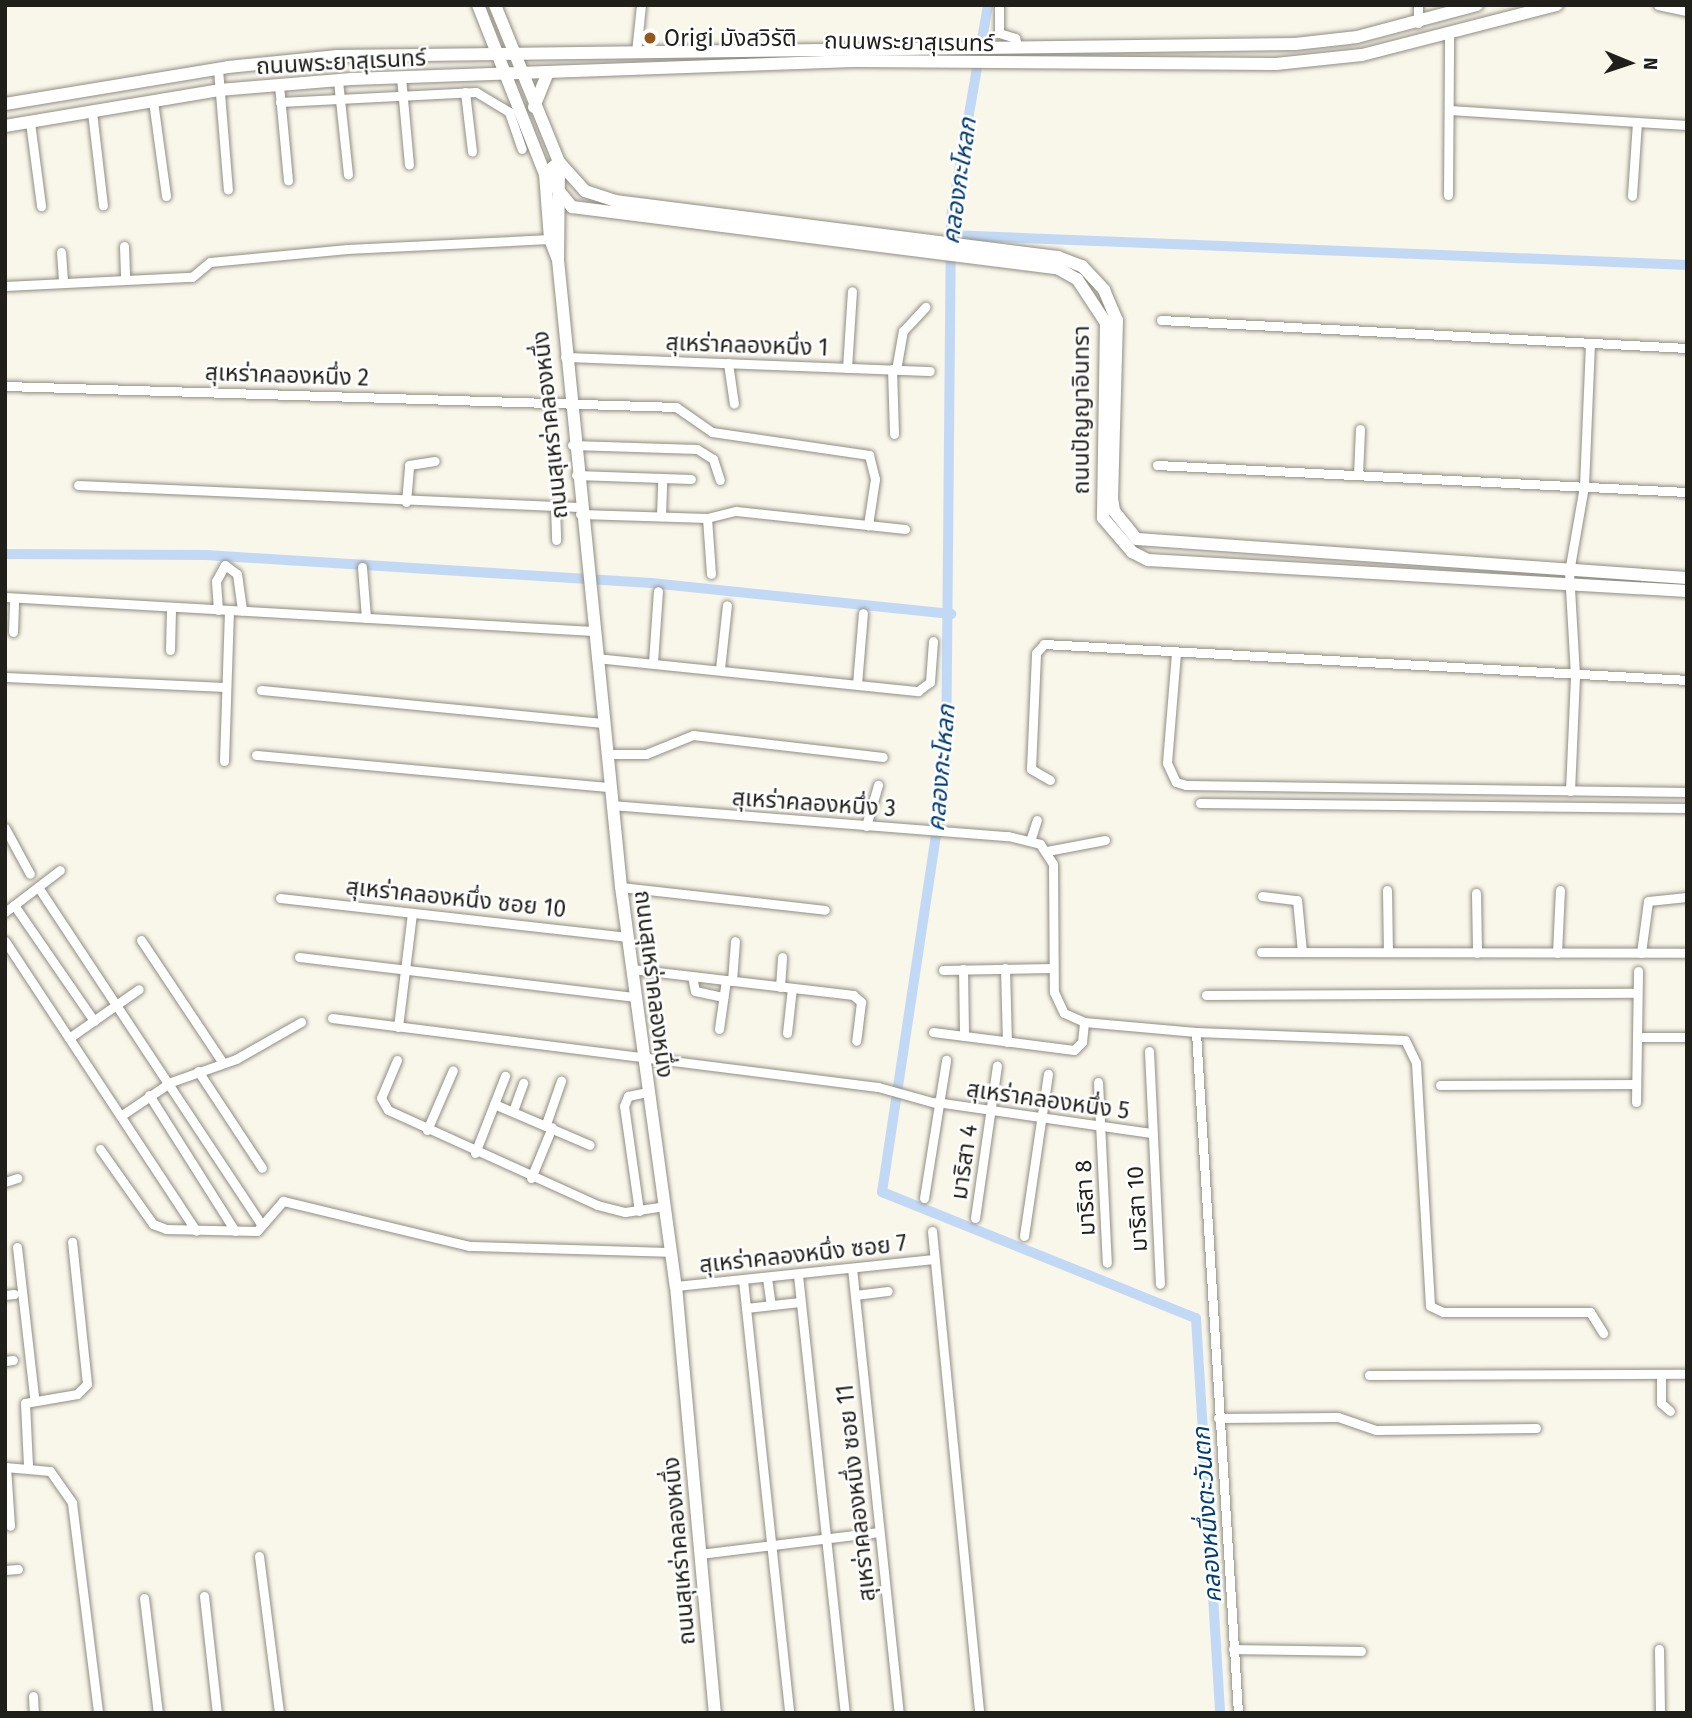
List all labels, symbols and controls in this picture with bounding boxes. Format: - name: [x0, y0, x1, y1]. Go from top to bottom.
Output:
- place label: Origi มังสวิรัติ: [664, 24, 797, 52]
- street label: ถนนพระยาสุเรนทร์: [824, 27, 994, 57]
- north arrow: [1594, 28, 1664, 98]
- marker: Origi มังสวิรัติ: [642, 30, 658, 46]
- street label: ถนนพระยาสุเรนทร์: [255, 44, 427, 80]
- text: N: [1639, 57, 1662, 70]
- water label: คลองกะโหลก: [937, 116, 983, 246]
- street label: ถนนปัญญาอินทรา: [1067, 326, 1095, 494]
- street label: สุเหร่าคลองหนึ่ง 1: [665, 328, 829, 362]
- street label: ถนนสุเหร่าคลองหนึ่ง: [526, 330, 574, 520]
- street label: สุเหร่าคลองหนึ่ง 2: [204, 358, 370, 392]
- water label: คลองกะโหลก: [922, 703, 962, 833]
- street label: สุเหร่าคลองหนึ่ง 3: [731, 784, 897, 822]
- street label: สุเหร่าคลองหนึ่ง ซอย 10: [344, 873, 568, 923]
- street label: ถนนสุเหร่าคลองหนึ่ง: [629, 889, 679, 1079]
- street label: สุเหร่าคลองหนึ่ง 5: [965, 1075, 1131, 1125]
- street label: มาริสา 4: [945, 1123, 983, 1201]
- street label: มาริสา 8: [1069, 1159, 1101, 1237]
- street label: มาริสา 10: [1121, 1165, 1153, 1253]
- street label: สุเหร่าคลองหนึ่ง ซอย 7: [698, 1229, 908, 1279]
- street label: สุเหร่าคลองหนึ่ง ซอย 11: [831, 1383, 881, 1603]
- water label: คลองหนึ่งตะวันตก: [1187, 1426, 1229, 1604]
- street label: ถนนสุเหร่าคลองหนึ่ง: [657, 1456, 701, 1646]

